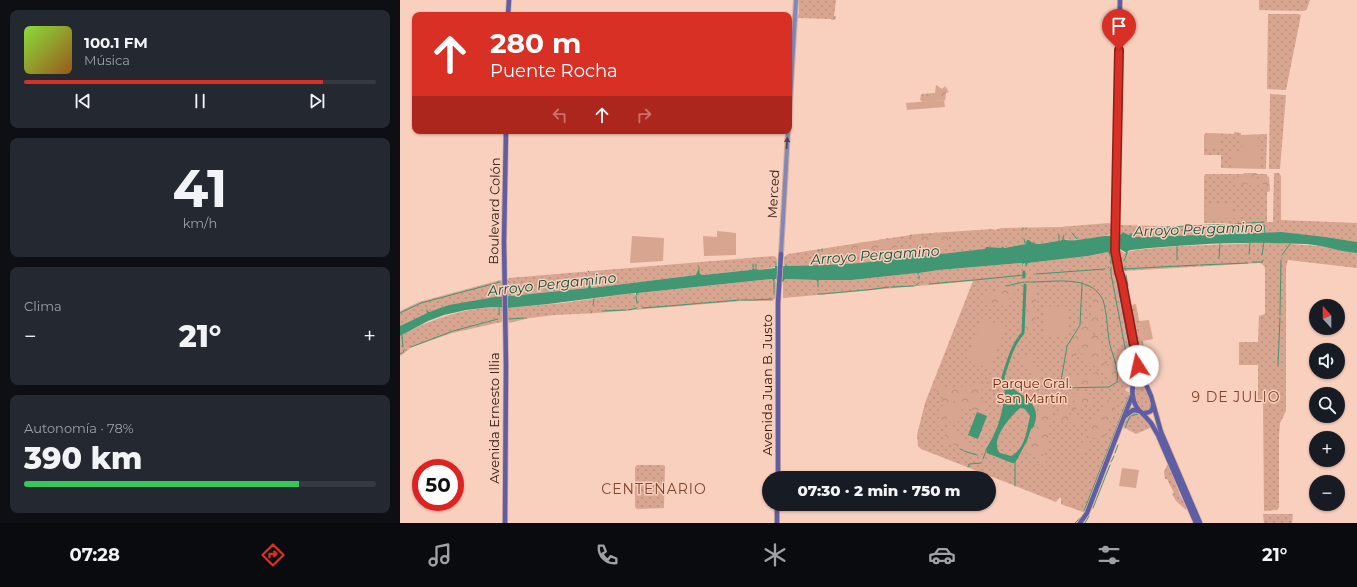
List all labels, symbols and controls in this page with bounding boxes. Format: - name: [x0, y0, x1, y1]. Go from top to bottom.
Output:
- pin: [1102, 9, 1136, 50]
- icon: arrive: [1108, 15, 1130, 37]
- text: 280 m: [490, 26, 581, 60]
- icon: ahead: [424, 28, 476, 80]
- text: 100.1 FM: [84, 33, 148, 52]
- text: Música: [84, 52, 130, 68]
- text: Puente Rocha: [490, 60, 618, 82]
- icon: previous: [72, 90, 94, 112]
- icon: pause: [189, 90, 211, 112]
- icon: next: [306, 90, 328, 112]
- icon: left: [549, 104, 571, 126]
- icon: ahead: [591, 104, 613, 126]
- icon: right: [633, 104, 655, 126]
- one-way arrow: [784, 137, 791, 149]
- text: 41: [173, 157, 227, 220]
- street label: Boulevard Colón: [485, 157, 503, 265]
- street label: Merced: [764, 169, 782, 219]
- text: km/h: [183, 215, 217, 231]
- water label: Arroyo Pergamino: [1132, 218, 1263, 240]
- water label: Arroyo Pergamino: [809, 242, 940, 269]
- water label: Arroyo Pergamino: [486, 268, 617, 300]
- text: Clima: [24, 298, 62, 314]
- north arrow: [1309, 299, 1345, 335]
- map controls: [1309, 299, 1345, 511]
- street label: Avenida Juan B. Justo: [759, 314, 775, 456]
- text: 21°: [179, 318, 221, 355]
- text: −: [24, 323, 37, 350]
- text: +: [363, 323, 376, 350]
- button: sound: [1309, 343, 1345, 379]
- position arrow: [1117, 345, 1159, 387]
- street label: Avenida Ernesto Illia: [486, 352, 502, 484]
- park label: Parque Gral. San Martín: [992, 375, 1072, 406]
- button: search: [1309, 387, 1345, 423]
- district label: 9 DE JULIO: [1191, 388, 1281, 406]
- text: Autonomía · 78%: [24, 420, 133, 436]
- button: +: [1309, 431, 1345, 467]
- text: 390 km: [24, 440, 142, 477]
- speed limit sign: 50: [412, 459, 464, 511]
- button: −: [1309, 475, 1345, 511]
- district label: CENTENARIO: [601, 480, 707, 498]
- text: 07:30 · 2 min · 750 m: [798, 481, 960, 500]
- icon: directions: [259, 541, 287, 569]
- icon: music: [426, 541, 454, 569]
- icon: phone: [593, 541, 621, 569]
- icon: climate: [761, 541, 789, 569]
- icon: car: [928, 541, 956, 569]
- icon: filters: [1095, 541, 1123, 569]
- text: 07:28: [70, 544, 120, 566]
- text: 21°: [1262, 544, 1287, 566]

